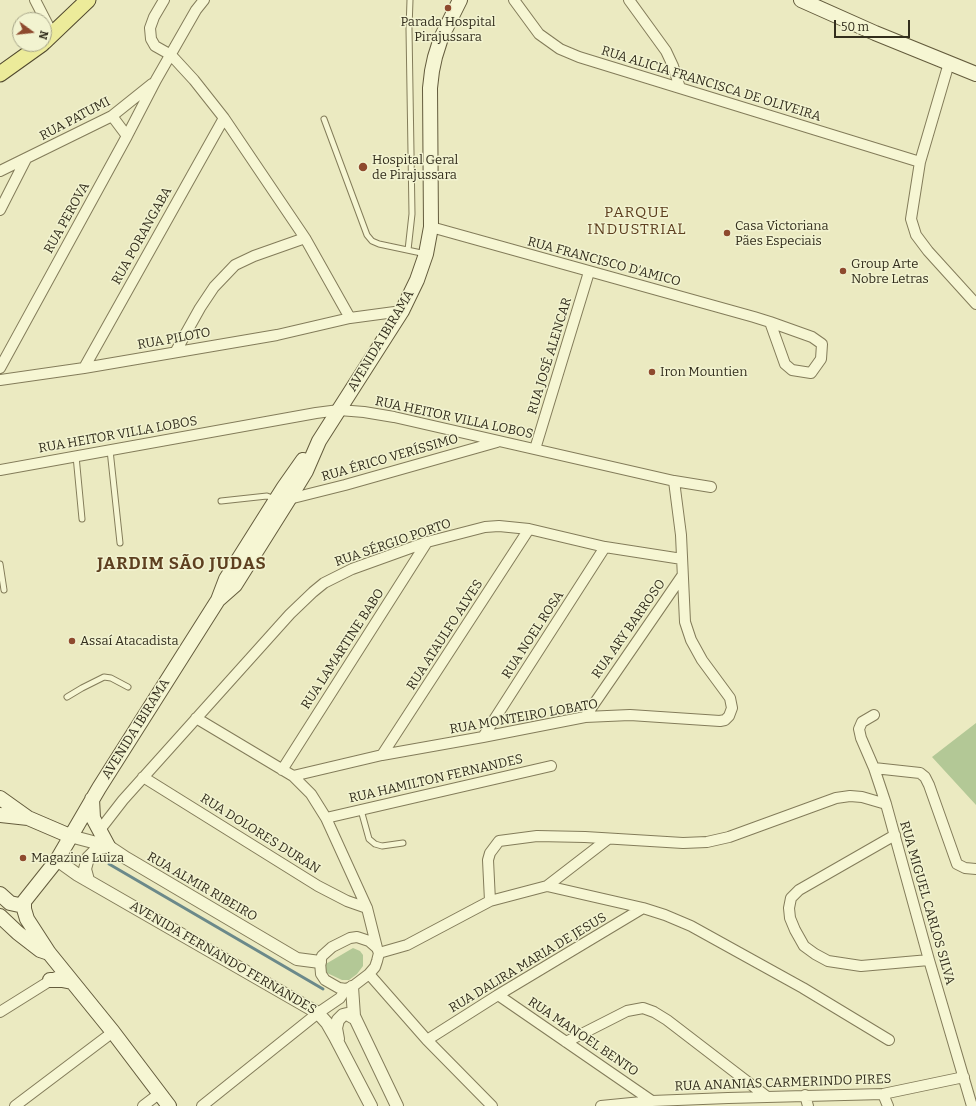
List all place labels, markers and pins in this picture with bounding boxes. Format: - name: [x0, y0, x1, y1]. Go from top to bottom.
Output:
- marker: Parada Hospital Pirajussara: [443, 3, 453, 13]
- place label: Parada Hospital Pirajussara: [400, 14, 496, 45]
- place label: Hospital Geral de Pirajussara: [372, 152, 458, 183]
- marker: Hospital Geral de Pirajussara: [357, 161, 369, 173]
- place label: Casa Victoriana Pães Especiais: [735, 218, 829, 249]
- marker: Casa Victoriana Pães Especiais: [722, 228, 732, 238]
- place label: Group Arte Nobre Letras: [851, 256, 929, 287]
- marker: Group Arte Nobre Letras: [838, 266, 848, 276]
- place label: Iron Mountien: [660, 364, 747, 380]
- marker: Iron Mountien: [647, 367, 657, 377]
- place label: Assaí Atacadista: [80, 633, 179, 649]
- marker: Assaí Atacadista: [67, 636, 77, 646]
- place label: Magazine Luiza: [31, 850, 124, 866]
- marker: Magazine Luiza: [18, 853, 28, 863]

